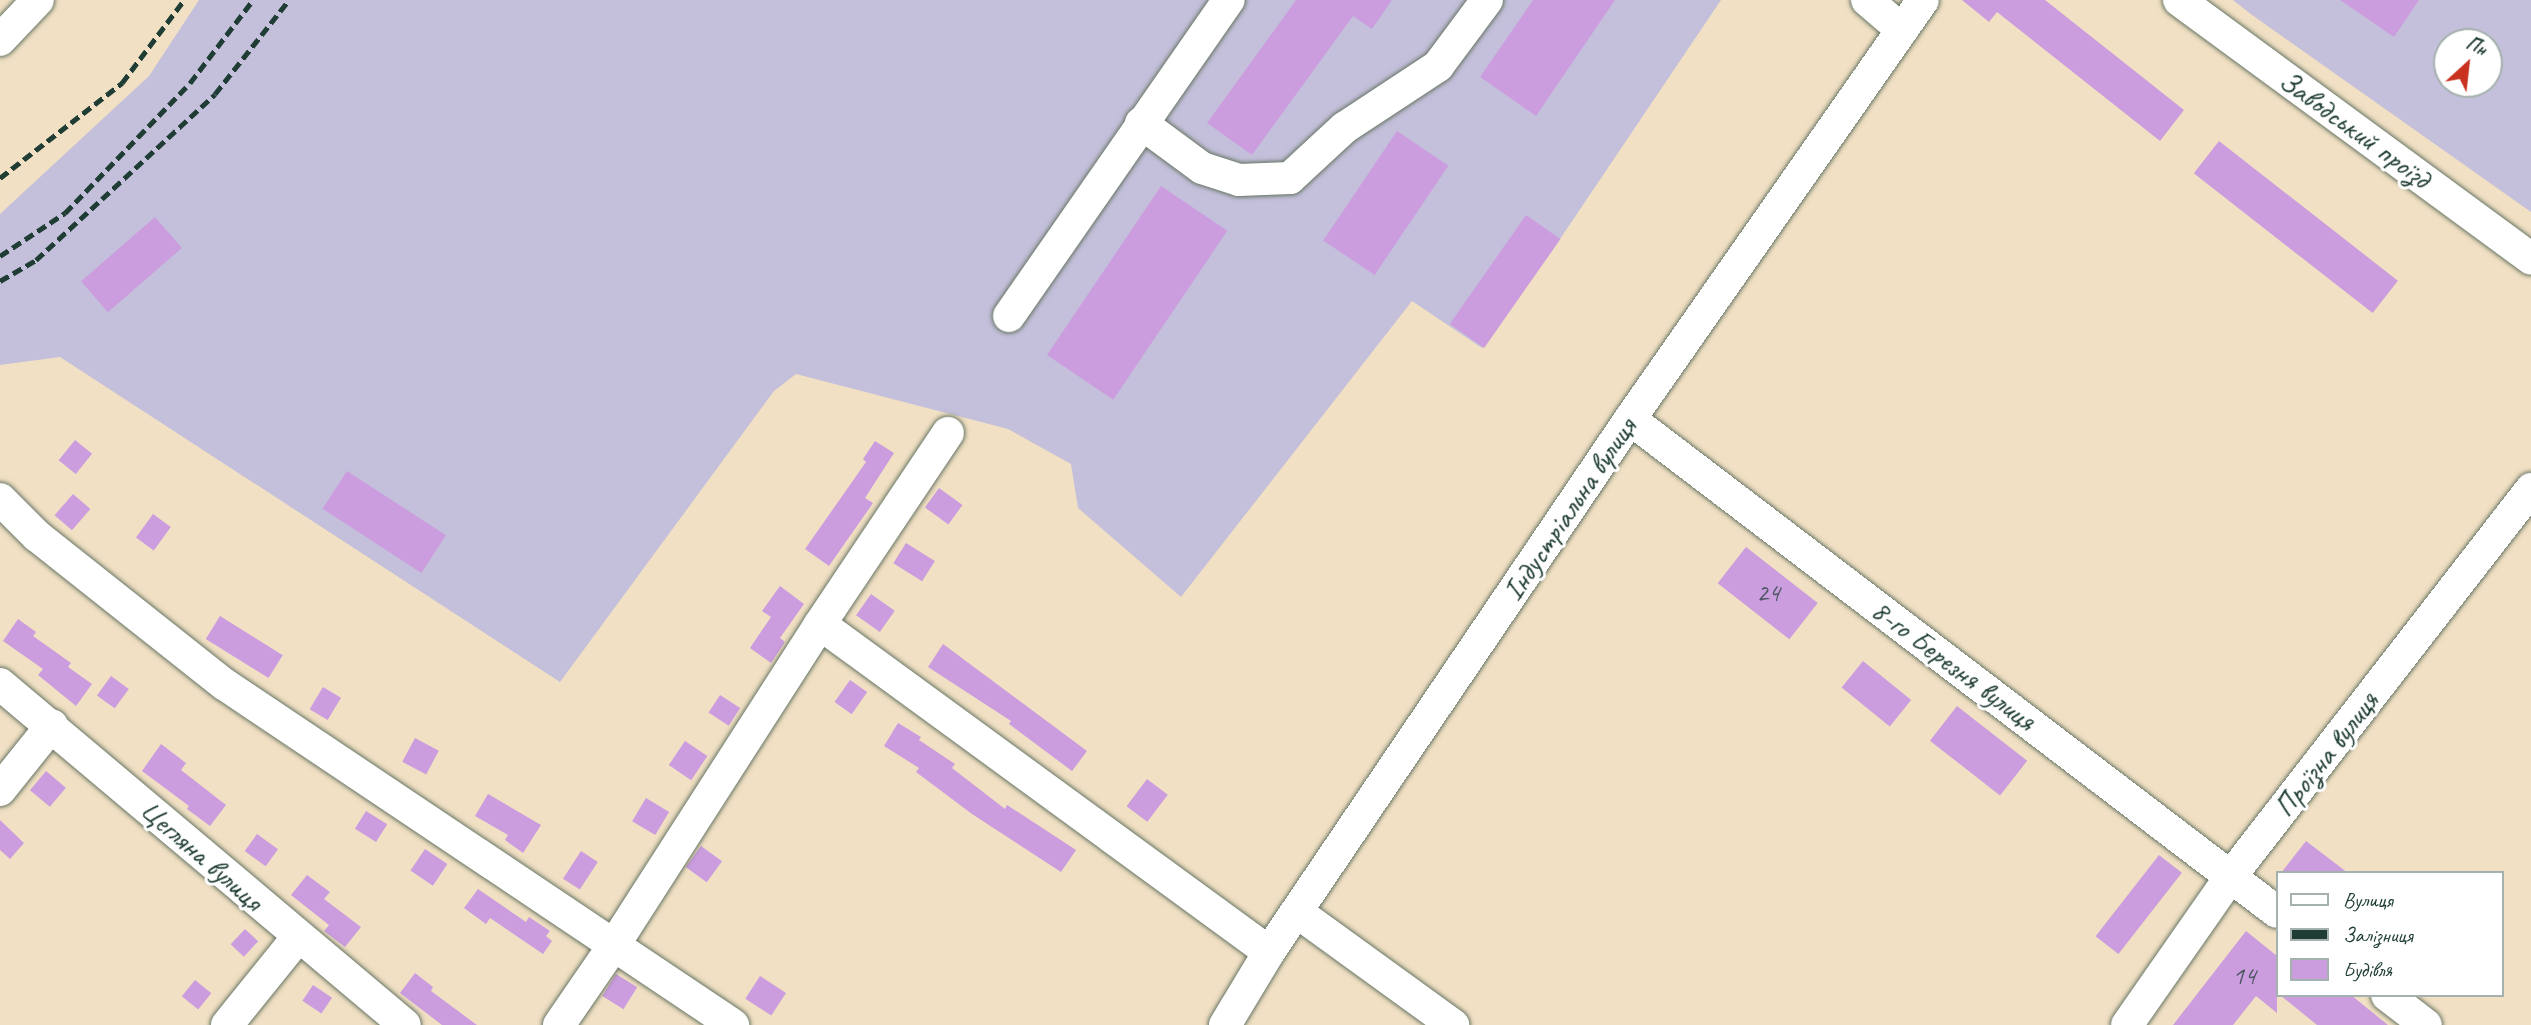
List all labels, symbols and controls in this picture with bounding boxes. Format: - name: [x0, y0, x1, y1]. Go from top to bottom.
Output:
- north arrow: [2433, 28, 2503, 98]
- text: Пн: [2462, 31, 2491, 61]
- street label: Заводський проїзд: [2272, 62, 2438, 196]
- street label: Індустріальна вулиця: [1494, 410, 1644, 608]
- house number: 24: [1756, 577, 1780, 609]
- street label: 8-го Березня вулиця: [1864, 591, 2044, 739]
- street label: Проїзна вулиця: [2266, 684, 2386, 824]
- street label: Цегляна вулиця: [133, 792, 271, 918]
- legend: [2276, 871, 2503, 997]
- text: Вулиця: [2343, 887, 2393, 913]
- text: Залізниця: [2343, 922, 2413, 948]
- text: Будівля: [2343, 957, 2392, 983]
- house number: 14: [2232, 960, 2256, 992]

